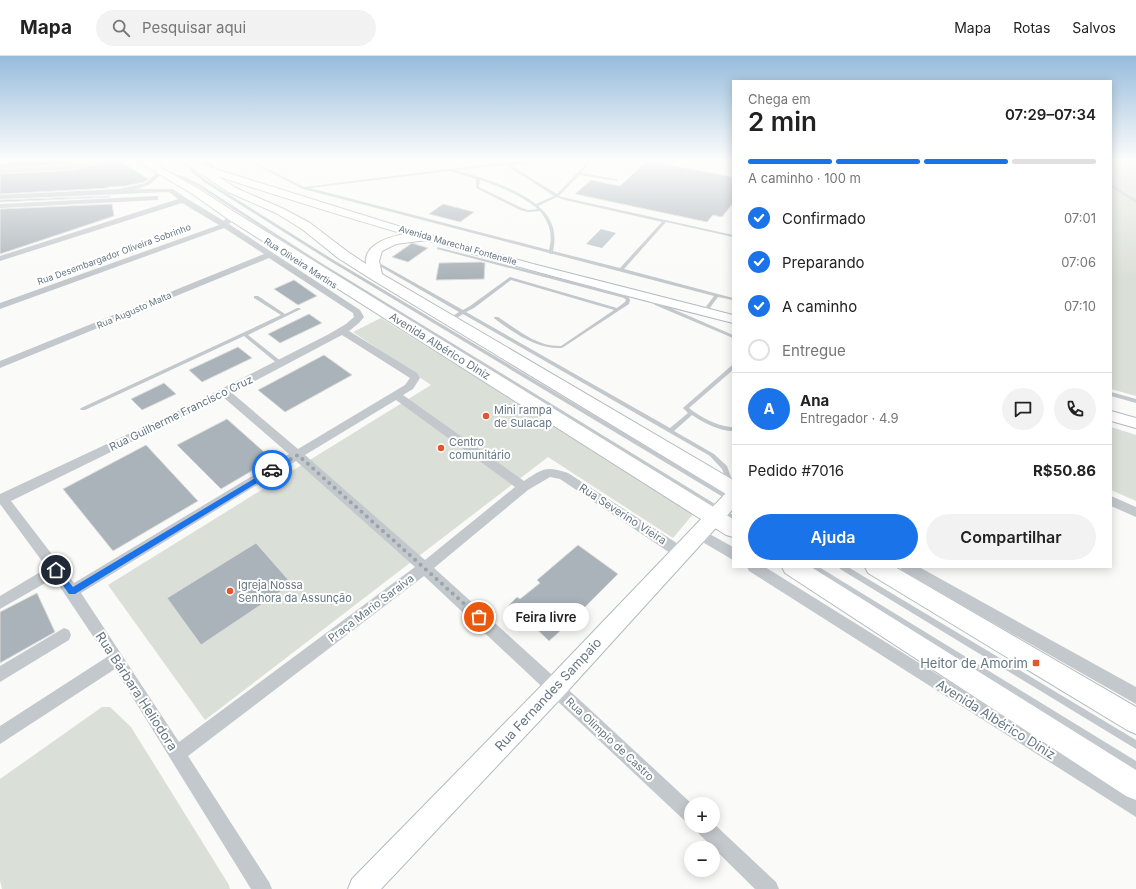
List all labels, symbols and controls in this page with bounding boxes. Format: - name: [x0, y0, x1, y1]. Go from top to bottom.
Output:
- search box: [96, 10, 376, 46]
- text: Mapa: [20, 16, 72, 39]
- icon: search: [110, 17, 132, 39]
- text: Pesquisar aqui: [142, 18, 246, 37]
- text: Mapa: [954, 19, 991, 36]
- text: Rotas: [1013, 19, 1050, 36]
- text: Salvos: [1072, 19, 1116, 36]
- text: Chega em: [748, 91, 811, 107]
- text: 07:29–07:34: [1005, 105, 1096, 124]
- text: 2 min: [748, 106, 817, 137]
- text: A caminho · 100 m: [748, 170, 861, 186]
- icon: check: [748, 207, 770, 229]
- text: Confirmado: [782, 209, 866, 228]
- text: 07:01: [1064, 210, 1096, 226]
- street label: Rua Desembargador Oliveira Sobrinho: [36, 221, 192, 287]
- street label: Avenida Marechal Fontenelle: [398, 223, 518, 267]
- street label: Rua Oliveira Martins: [262, 235, 340, 291]
- icon: check: [748, 251, 770, 273]
- text: Preparando: [782, 253, 865, 272]
- text: 07:06: [1061, 254, 1096, 270]
- street label: Rua Augusto Malta: [95, 289, 173, 331]
- icon: check: [748, 295, 770, 317]
- text: A caminho: [782, 297, 857, 316]
- text: 07:10: [1064, 298, 1096, 314]
- street label: Avenida Albérico Diniz: [387, 309, 493, 383]
- text: Entregue: [782, 341, 846, 360]
- street label: Rua Guilherme Francisco Cruz: [107, 372, 255, 454]
- button: chat: [1002, 388, 1044, 430]
- button: phone: [1054, 388, 1096, 430]
- text: Ana: [800, 391, 829, 410]
- text: A: [763, 399, 775, 418]
- place label: Mini rampa de Sulacap: [494, 403, 552, 430]
- text: Entregador · 4.9: [800, 410, 899, 426]
- marker: Mini rampa de Sulacap: [481, 411, 491, 421]
- place label: Centro comunitário: [449, 435, 511, 462]
- marker: Centro comunitário: [436, 443, 446, 453]
- courier: [252, 450, 292, 490]
- icon: car: [261, 459, 283, 481]
- text: Pedido #7016: [748, 461, 844, 480]
- text: R$50.86: [1033, 461, 1096, 480]
- street label: Rua Severino Vieira: [577, 481, 669, 547]
- button: Ajuda: [748, 514, 918, 560]
- button: Compartilhar: [926, 514, 1096, 560]
- pin: [39, 553, 73, 587]
- icon: home: [45, 559, 67, 581]
- street label: Praça Mario Saraiva: [325, 571, 417, 645]
- place label: Igreja Nossa Senhora da Assunção: [238, 578, 352, 605]
- marker: Igreja Nossa Senhora da Assunção: [225, 586, 235, 596]
- pin: [462, 600, 496, 634]
- callout: Feira livre: [503, 603, 589, 631]
- icon: bag: [468, 606, 490, 628]
- text: Feira livre: [515, 609, 577, 625]
- street label: Rua Bárbara Heliodora: [93, 629, 181, 753]
- street label: Rua Fernandes Sampaio: [491, 634, 605, 754]
- place label: Heitor de Amorim: [920, 655, 1028, 671]
- marker: Heitor de Amorim: [1031, 658, 1041, 668]
- street label: Avenida Albérico Diniz: [933, 676, 1059, 762]
- street label: Rua Olímpio de Castro: [563, 694, 657, 784]
- map controls: [684, 797, 720, 877]
- button: +: [684, 797, 720, 833]
- button: −: [684, 841, 720, 877]

